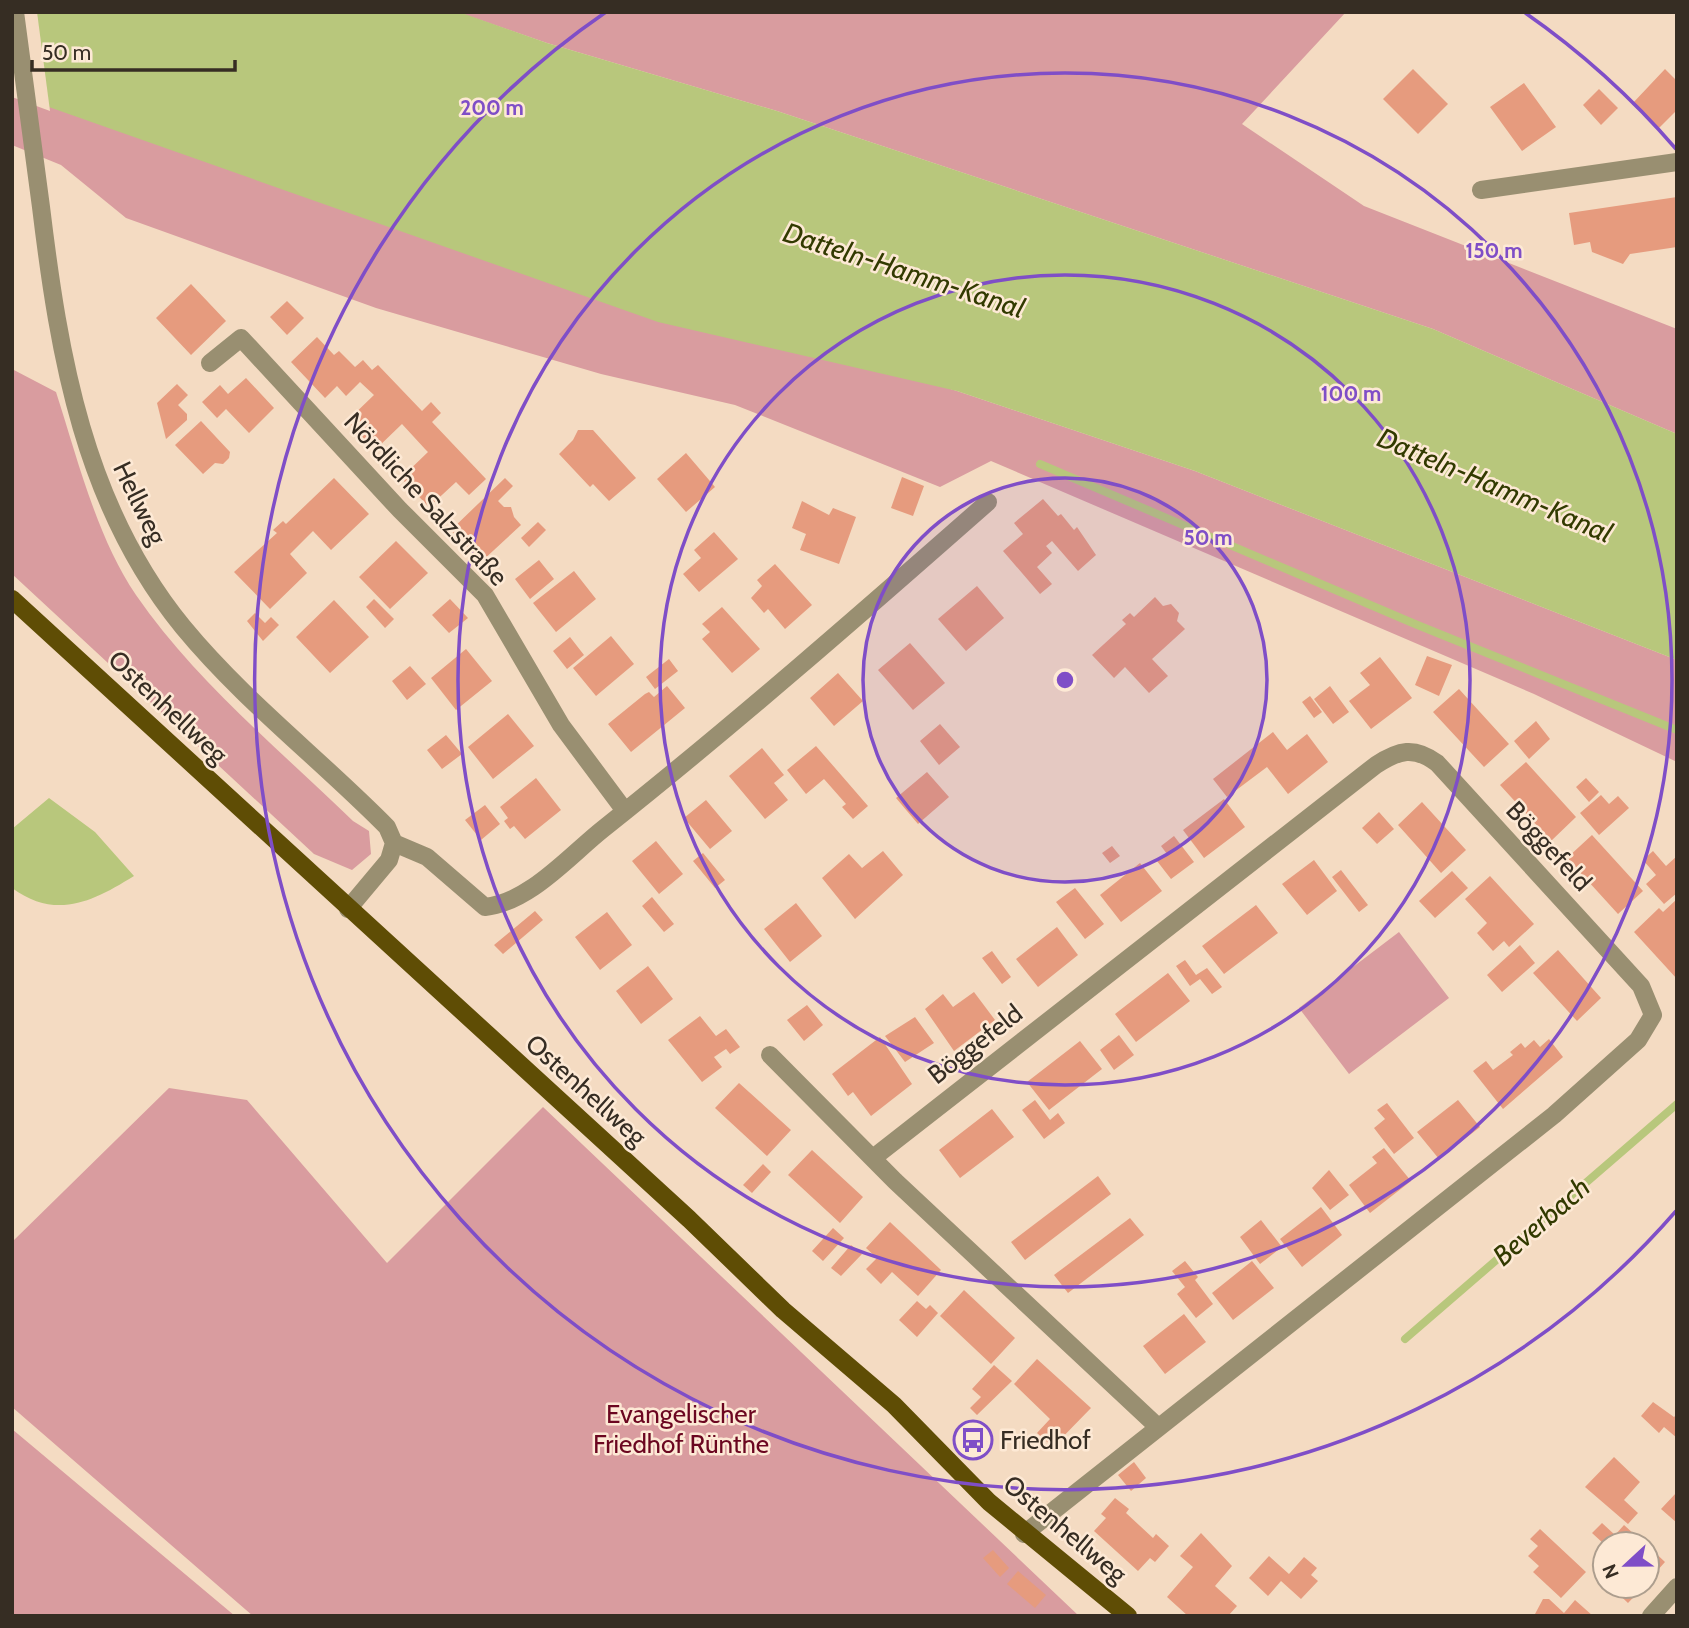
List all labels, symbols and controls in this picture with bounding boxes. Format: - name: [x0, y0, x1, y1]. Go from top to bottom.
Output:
- scale bar: [32, 28, 234, 72]
- text: 50 m: [42, 40, 91, 65]
- text: 200 m: [460, 95, 524, 120]
- water label: Datteln-Hamm-Kanal: [779, 215, 1029, 325]
- text: 150 m: [1466, 238, 1522, 263]
- text: 100 m: [1321, 381, 1381, 406]
- street label: Nördliche Salzstraße: [337, 406, 515, 592]
- water label: Datteln-Hamm-Kanal: [1372, 420, 1618, 550]
- street label: Hellweg: [106, 456, 174, 551]
- text: 50 m: [1183, 525, 1233, 550]
- street label: Ostenhellweg: [102, 644, 235, 771]
- centre of rings: [1053, 668, 1077, 692]
- street label: Böggefeld: [1499, 794, 1599, 898]
- street label: Böggefeld: [921, 997, 1029, 1091]
- street label: Ostenhellweg: [519, 1027, 654, 1153]
- water label: Beverbach: [1485, 1170, 1597, 1272]
- park label: Evangelischer Friedhof Rünthe: [593, 1398, 769, 1460]
- bus stop icon: Friedhof: [952, 1419, 994, 1461]
- place label: Friedhof: [1000, 1424, 1091, 1456]
- street label: Ostenhellweg: [997, 1468, 1134, 1591]
- north arrow: [1591, 1530, 1661, 1600]
- text: N: [1598, 1561, 1624, 1582]

